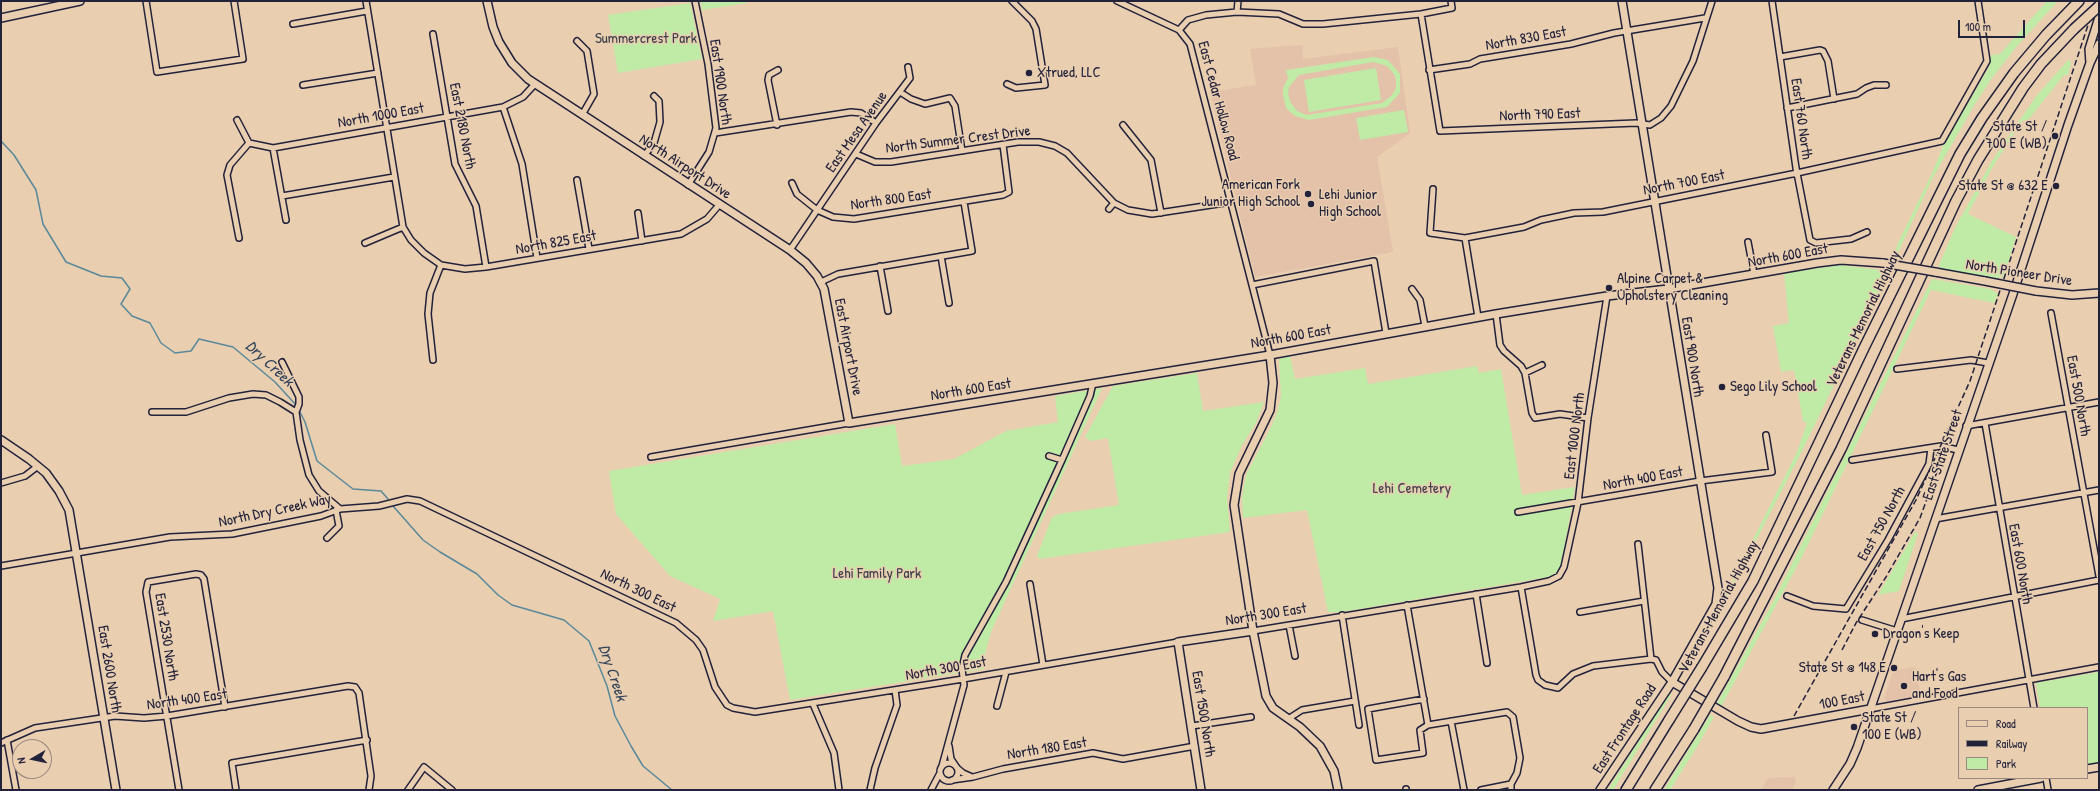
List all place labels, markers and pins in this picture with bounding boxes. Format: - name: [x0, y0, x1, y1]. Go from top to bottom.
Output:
- place label: Xtrued, LLC: [1037, 64, 1101, 82]
- marker: Xtrued, LLC: [1024, 68, 1034, 78]
- place label: State St / 700 E (WB): [1985, 118, 2047, 153]
- marker: State St / 700 E (WB): [2050, 131, 2060, 141]
- place label: American Fork Junior High School: [1201, 176, 1300, 211]
- place label: State St @ 632 E: [1958, 177, 2048, 195]
- marker: State St @ 632 E: [2051, 181, 2061, 191]
- place label: Lehi Junior High School: [1319, 186, 1381, 221]
- marker: American Fork Junior High School: [1303, 189, 1313, 199]
- marker: Lehi Junior High School: [1306, 199, 1316, 209]
- place label: Alpine Carpet & Upholstery Cleaning: [1617, 270, 1728, 305]
- marker: Alpine Carpet & Upholstery Cleaning: [1604, 283, 1614, 293]
- place label: Sego Lily School: [1730, 378, 1817, 396]
- marker: Sego Lily School: [1717, 382, 1727, 392]
- place label: Dragon's Keep: [1883, 625, 1959, 643]
- marker: Dragon's Keep: [1870, 629, 1880, 639]
- place label: State St @ 148 E: [1799, 659, 1886, 677]
- marker: State St @ 148 E: [1889, 663, 1899, 673]
- place label: Hart's Gas and Food: [1912, 668, 1966, 703]
- marker: Hart's Gas and Food: [1899, 681, 1909, 691]
- place label: State St / 100 E (WB): [1862, 709, 1922, 744]
- marker: State St / 100 E (WB): [1849, 722, 1859, 732]

